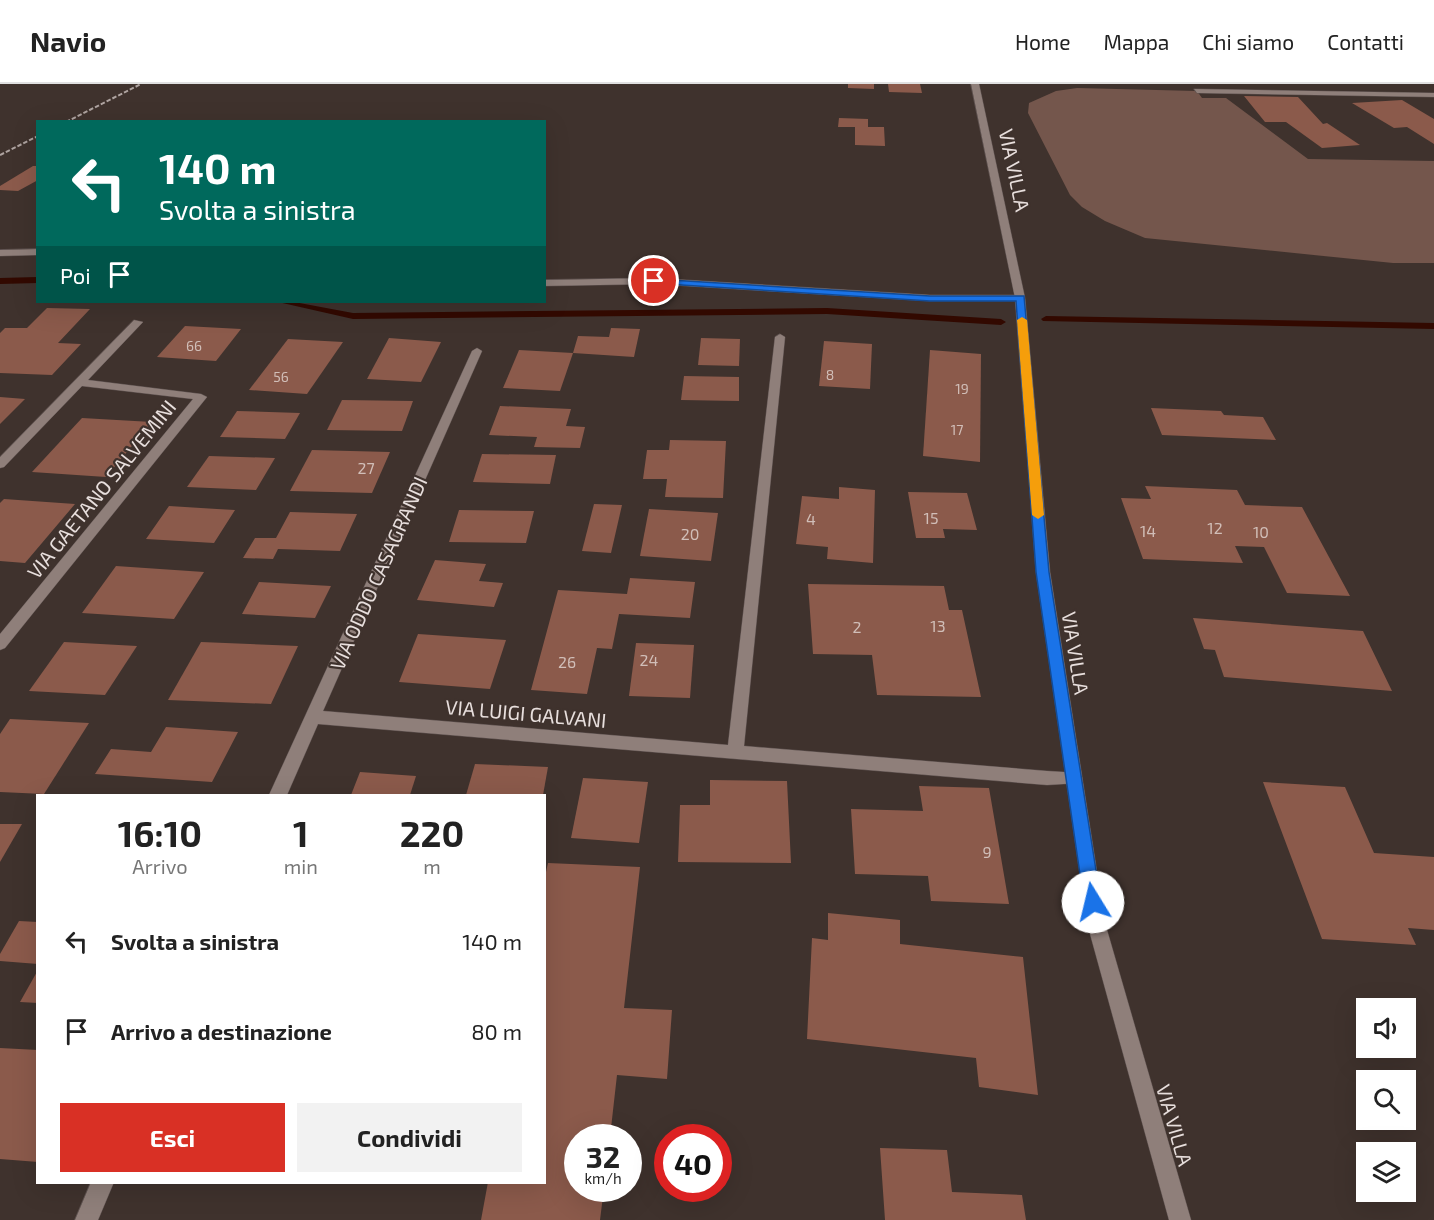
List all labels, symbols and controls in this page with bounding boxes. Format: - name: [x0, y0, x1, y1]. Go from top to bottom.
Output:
- text: Navio: [30, 24, 106, 58]
- text: Home: [1015, 29, 1071, 54]
- text: Mappa: [1104, 29, 1169, 54]
- text: Chi siamo: [1202, 29, 1294, 54]
- text: Contatti: [1327, 29, 1404, 54]
- street label: VIA VILLA: [995, 127, 1036, 214]
- text: 140 m: [159, 142, 276, 192]
- icon: left: [60, 144, 138, 222]
- text: Svolta a sinistra: [159, 193, 356, 225]
- pin: [628, 255, 679, 306]
- icon: arrive: [103, 258, 136, 291]
- text: Poi: [60, 262, 91, 288]
- icon: arrive: [637, 264, 670, 297]
- house number: 66: [186, 337, 202, 354]
- house number: 8: [826, 366, 834, 383]
- house number: 56: [273, 368, 289, 385]
- house number: 19: [955, 380, 969, 397]
- street label: VIA GAETANO SALVEMINI: [22, 395, 180, 583]
- house number: 17: [951, 421, 963, 438]
- house number: 27: [357, 458, 375, 477]
- street label: VIA ODDO CASAGRANDI: [325, 473, 431, 673]
- house number: 15: [924, 508, 938, 527]
- house number: 4: [806, 509, 816, 528]
- house number: 12: [1207, 518, 1223, 537]
- house number: 14: [1140, 521, 1156, 540]
- house number: 10: [1253, 522, 1269, 541]
- house number: 20: [681, 524, 699, 543]
- street label: VIA VILLA: [1058, 610, 1094, 697]
- house number: 13: [930, 616, 946, 635]
- house number: 2: [853, 617, 862, 636]
- house number: 24: [640, 650, 659, 669]
- house number: 26: [558, 652, 576, 671]
- street label: VIA LUIGI GALVANI: [444, 694, 608, 732]
- text: 16:10: [118, 811, 202, 854]
- text: 1: [293, 811, 309, 854]
- text: 220: [400, 811, 464, 854]
- house number: 9: [982, 842, 992, 861]
- text: Arrivo: [132, 854, 188, 878]
- text: min: [284, 854, 318, 878]
- text: m: [423, 854, 441, 878]
- position arrow: [1061, 870, 1125, 934]
- icon: left: [60, 925, 93, 958]
- text: Svolta a sinistra: [111, 928, 279, 954]
- text: 140 m: [462, 928, 522, 954]
- map controls: [1356, 998, 1416, 1202]
- button: sound: [1356, 998, 1416, 1058]
- icon: arrive: [60, 1015, 93, 1048]
- text: Arrivo a destinazione: [111, 1018, 332, 1044]
- text: 80 m: [471, 1018, 522, 1044]
- button: search: [1356, 1070, 1416, 1130]
- street label: VIA VILLA: [1152, 1081, 1198, 1169]
- button: Esci: [60, 1103, 285, 1172]
- button: Condividi: [297, 1103, 522, 1172]
- speed limit sign: 40: [654, 1124, 732, 1202]
- text: 32: [586, 1138, 620, 1174]
- button: layers: [1356, 1142, 1416, 1202]
- text: km/h: [584, 1169, 622, 1187]

